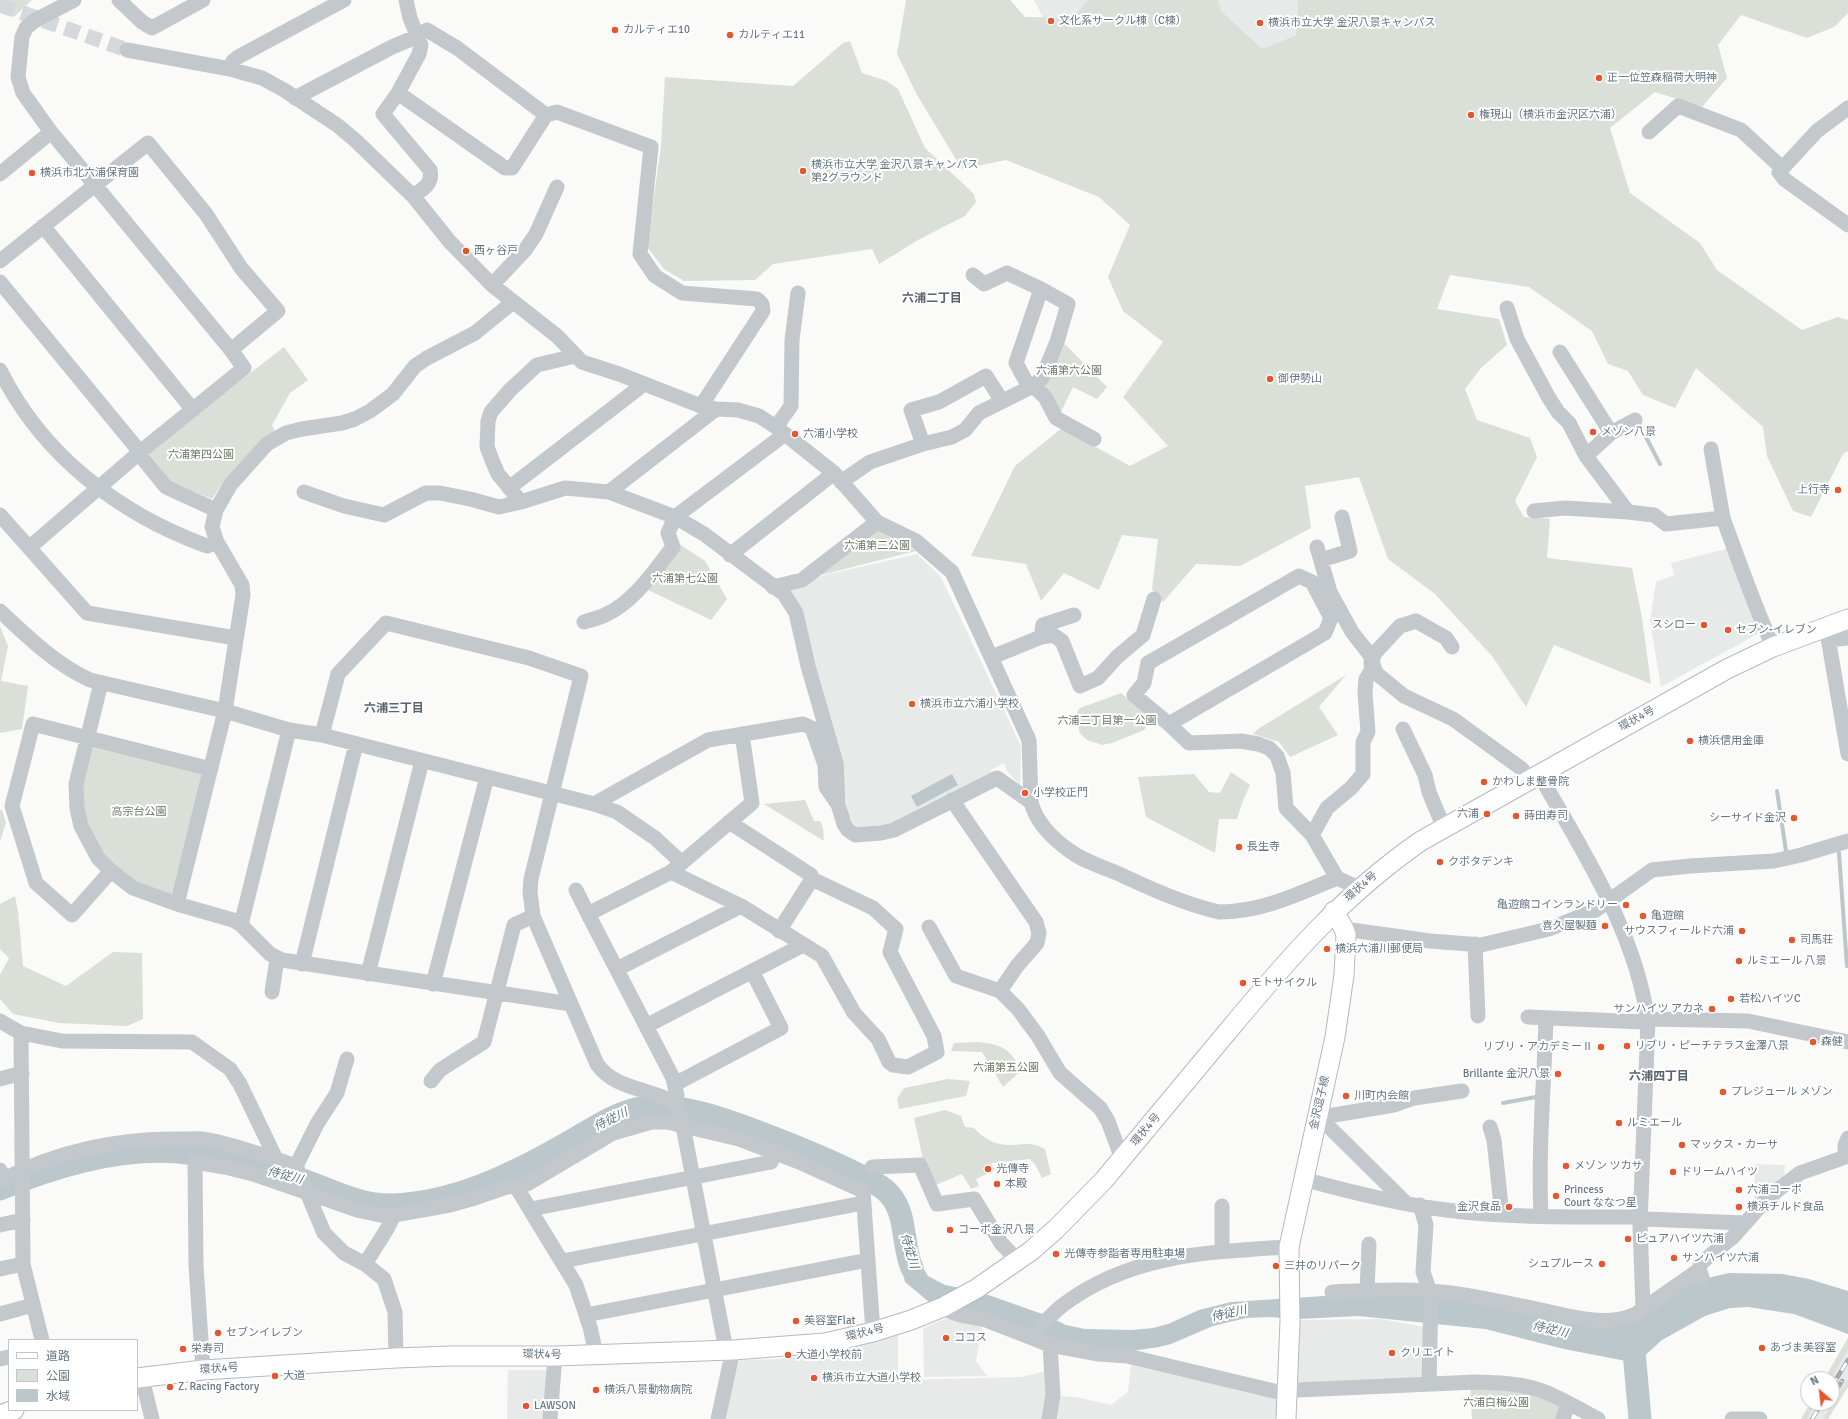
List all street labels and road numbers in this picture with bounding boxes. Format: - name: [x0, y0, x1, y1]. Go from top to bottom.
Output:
- street label: 環状4号: [1617, 704, 1657, 734]
- street label: 環状4号: [1342, 869, 1380, 905]
- street label: 金沢逗子線: [1307, 1075, 1333, 1131]
- street label: 環状4号: [1128, 1111, 1164, 1149]
- street label: 環状4号: [845, 1322, 885, 1344]
- street label: 環状4号: [522, 1348, 562, 1362]
- street label: 環状4号: [199, 1361, 239, 1377]

